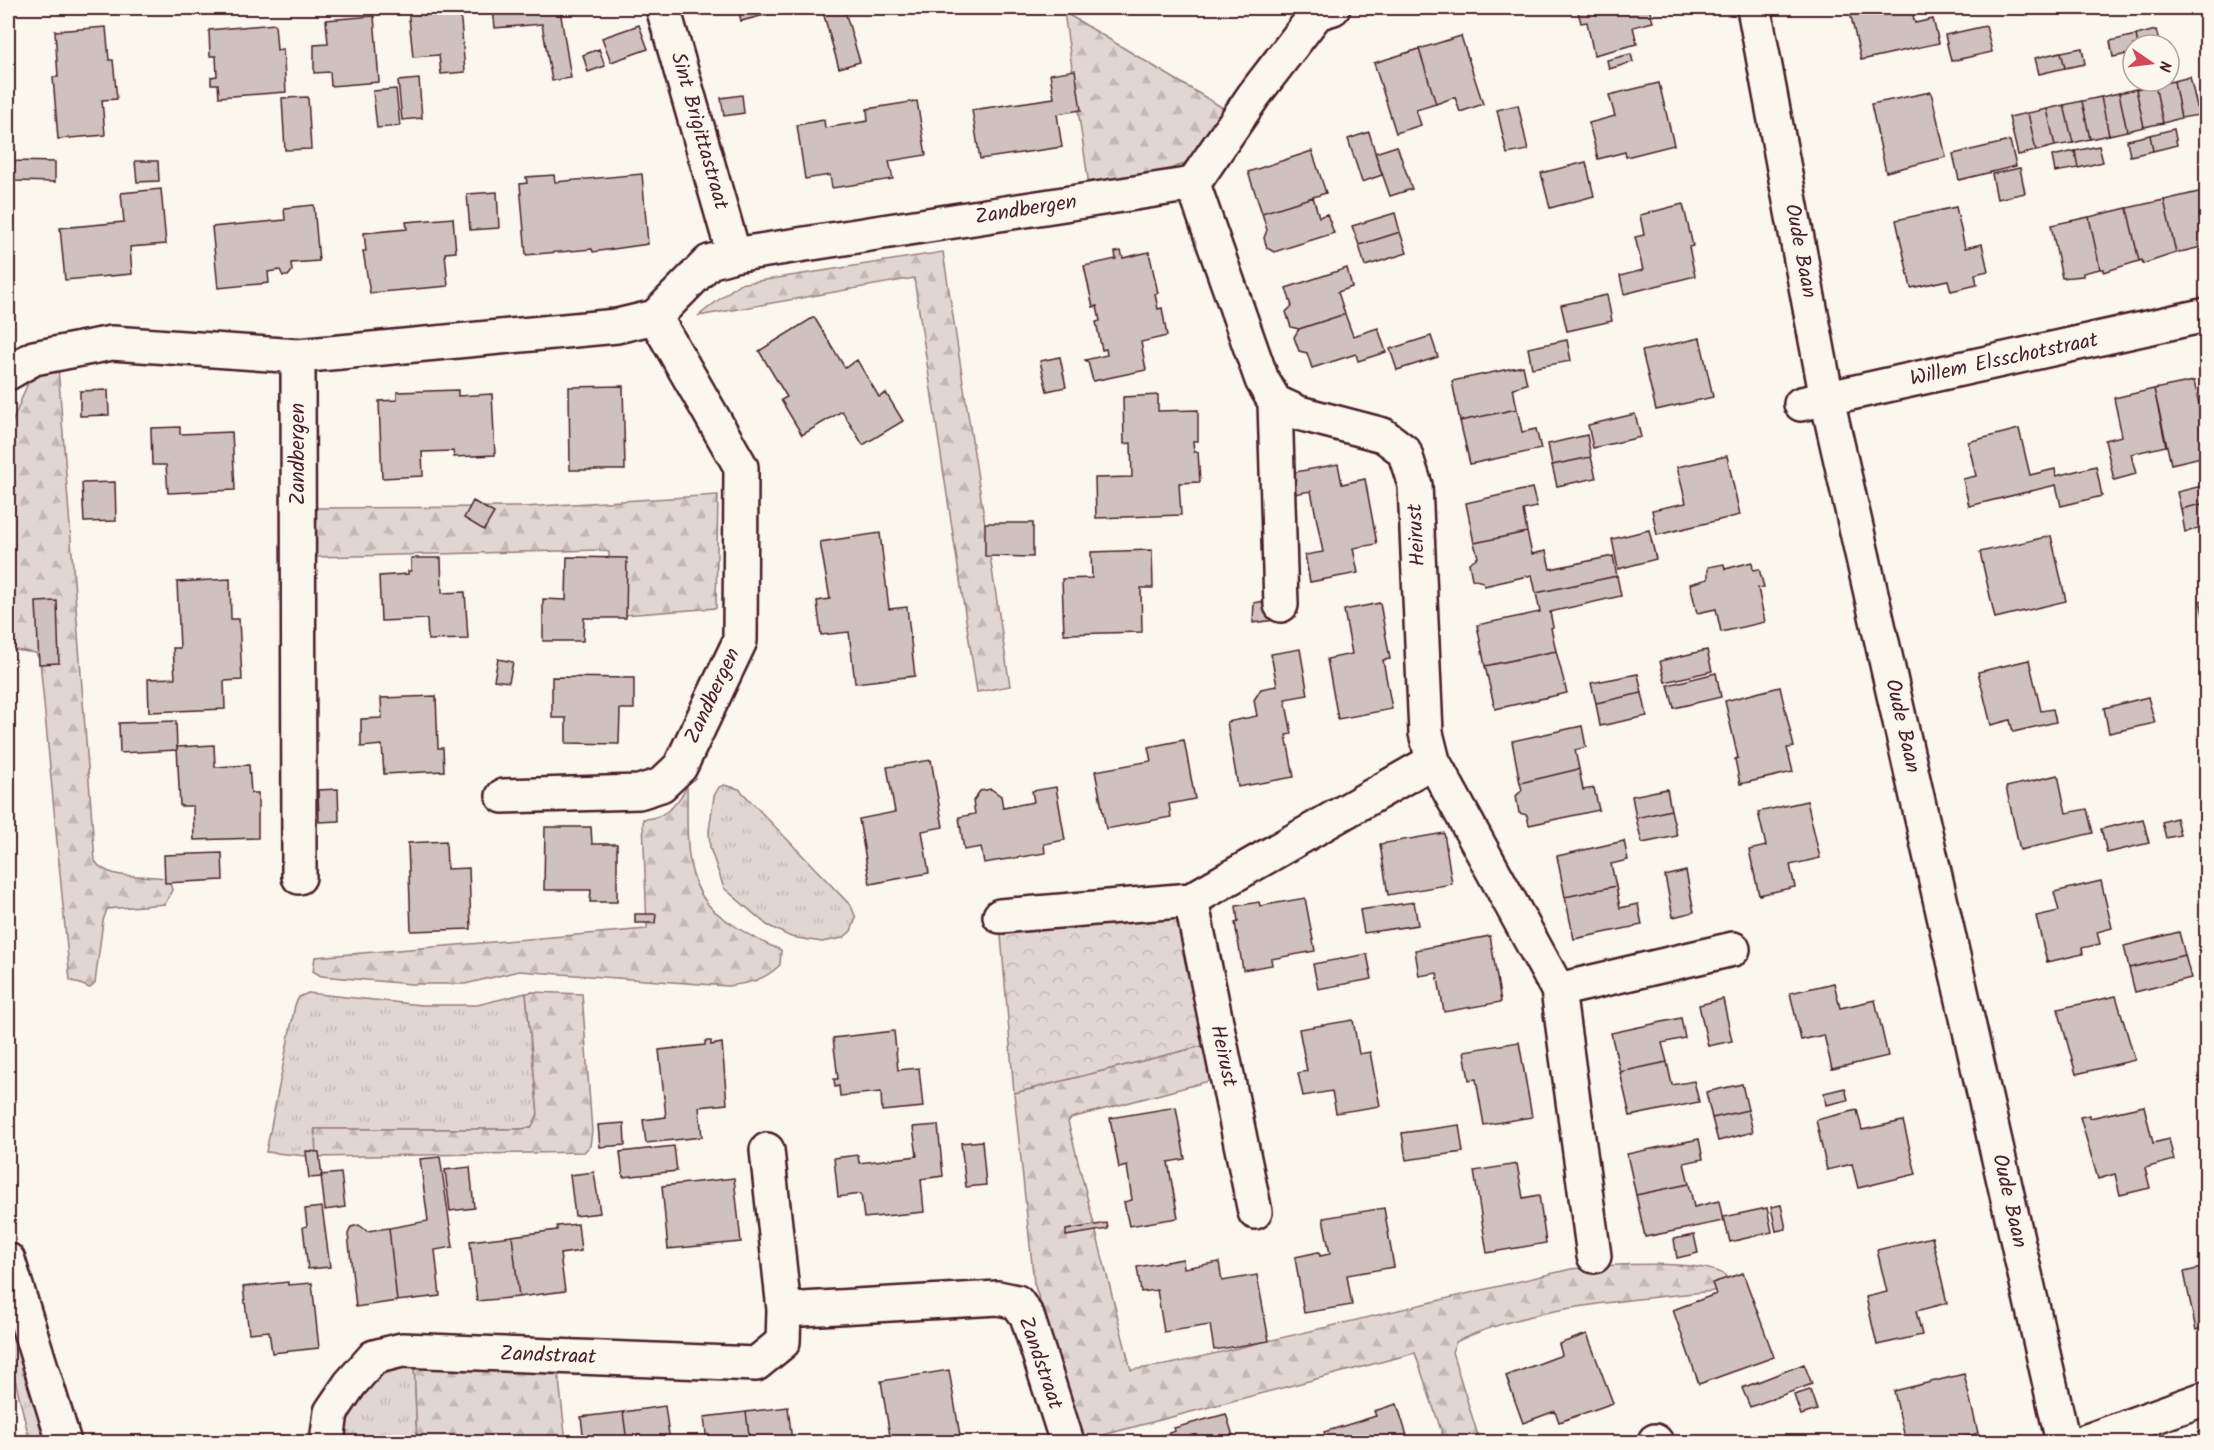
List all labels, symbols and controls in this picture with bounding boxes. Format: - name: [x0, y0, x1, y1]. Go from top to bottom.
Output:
- north arrow: [2121, 33, 2181, 93]
- street label: Sint Brigittastraat: [661, 49, 737, 214]
- text: N: [2151, 58, 2177, 74]
- street label: Zandbergen: [973, 186, 1079, 234]
- street label: Oude Baan: [1775, 201, 1825, 301]
- street label: Willem Elsschotstraat: [1907, 324, 2102, 396]
- street label: Zandbergen: [282, 403, 315, 505]
- street label: Heirust: [1399, 502, 1435, 567]
- street label: Zandbergen: [676, 643, 750, 749]
- street label: Oude Baan: [1875, 676, 1929, 776]
- street label: Heirust: [1200, 1022, 1246, 1091]
- street label: Oude Baan: [1982, 1151, 2036, 1251]
- street label: Zandstraat: [1009, 1312, 1072, 1415]
- street label: Zandstraat: [499, 1338, 598, 1374]

